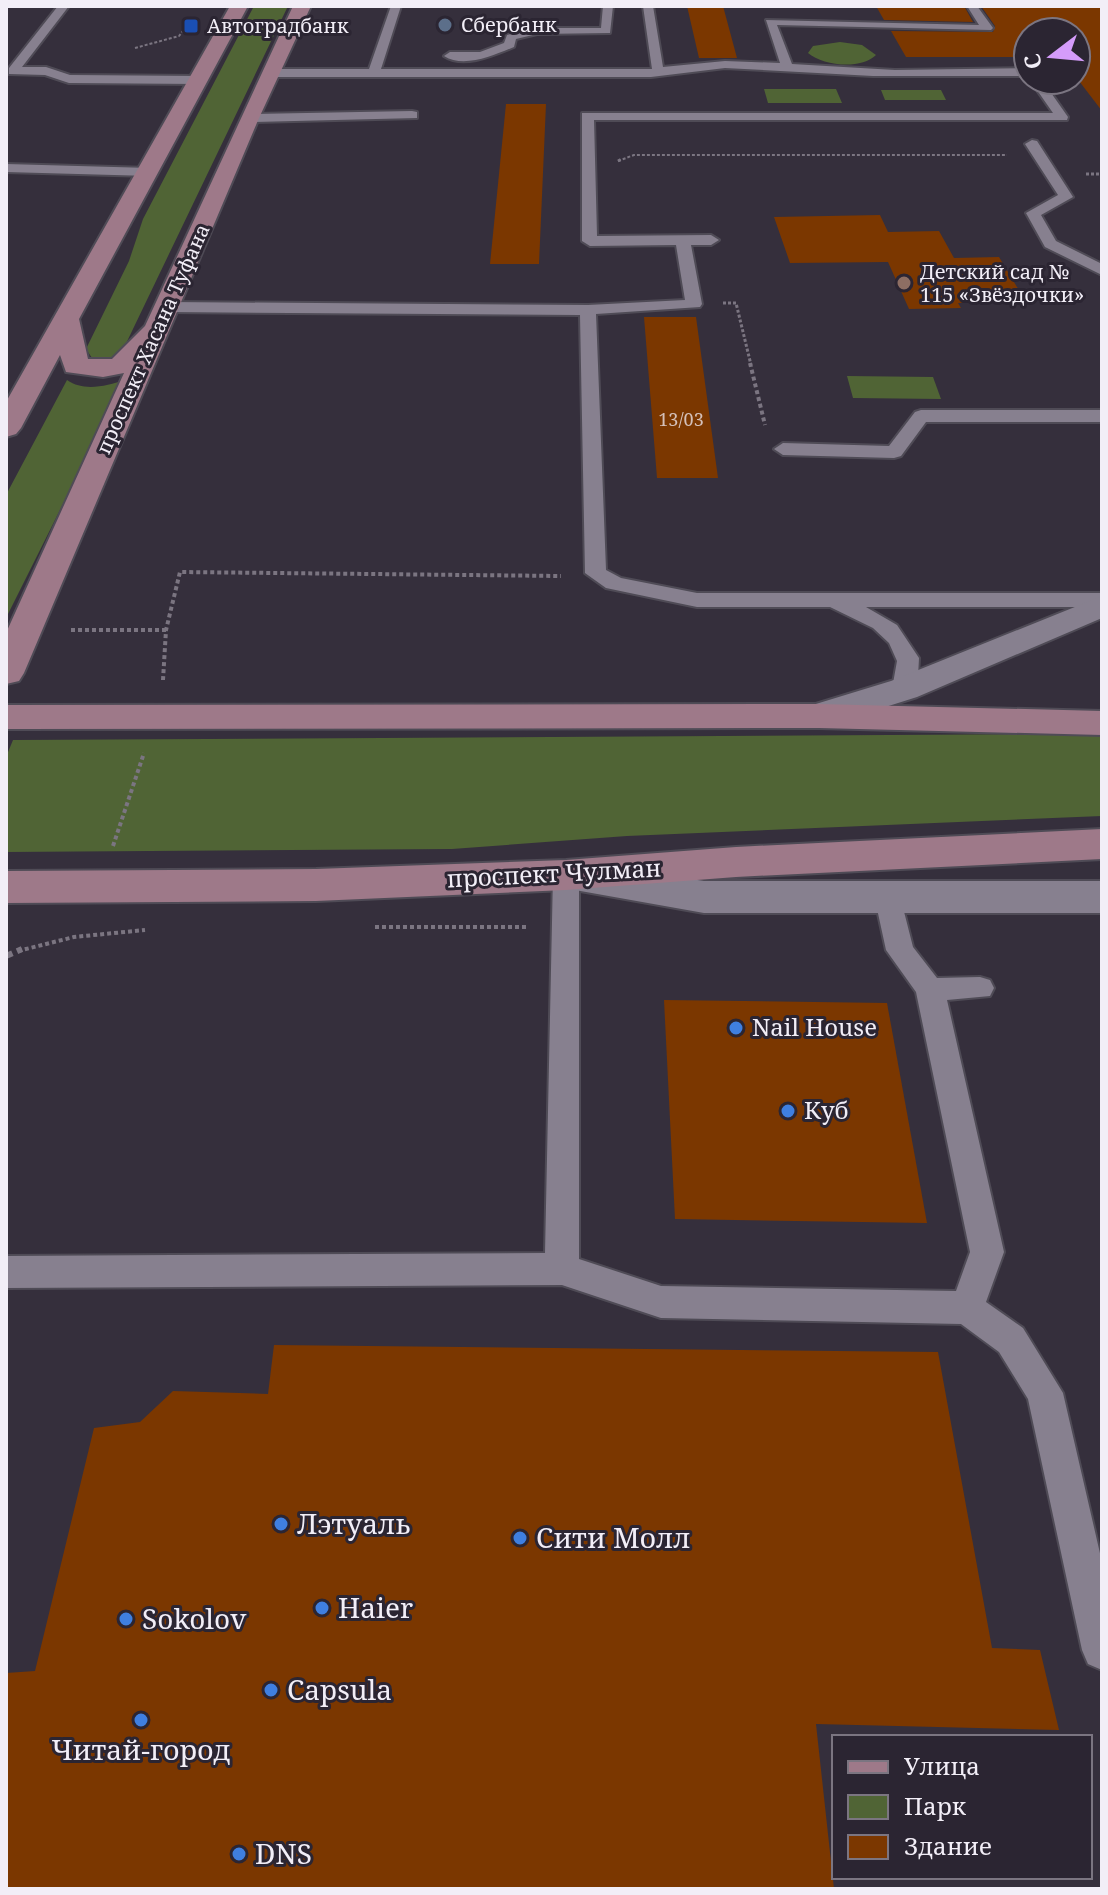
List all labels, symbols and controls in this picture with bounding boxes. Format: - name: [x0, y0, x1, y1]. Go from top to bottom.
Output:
- place label: Сбербанк: [461, 11, 557, 38]
- place label: Автоградбанк: [207, 12, 349, 39]
- marker: Сбербанк: [436, 16, 454, 34]
- north arrow: [1012, 16, 1092, 96]
- marker: Автоградбанк: [182, 17, 200, 35]
- text: С: [1015, 51, 1048, 73]
- street label: проспект Хасана Туфана: [90, 219, 216, 458]
- place label: Детский сад № 115 «Звёздочки»: [920, 258, 1084, 308]
- marker: Детский сад № 115 «Звёздочки»: [895, 274, 913, 292]
- house number: 13/03: [658, 407, 704, 431]
- street label: проспект Чулман: [446, 850, 662, 895]
- place label: Nail House: [752, 1010, 877, 1043]
- marker: Nail House: [727, 1019, 745, 1037]
- place label: Куб: [804, 1093, 849, 1126]
- marker: Куб: [779, 1102, 797, 1120]
- place label: Лэтуаль: [297, 1504, 410, 1542]
- marker: Лэтуаль: [272, 1515, 290, 1533]
- place label: Сити Молл: [536, 1518, 690, 1556]
- marker: Сити Молл: [511, 1529, 529, 1547]
- place label: Haier: [338, 1588, 413, 1626]
- place label: Sokolov: [142, 1599, 247, 1637]
- marker: Haier: [313, 1599, 331, 1617]
- marker: Sokolov: [117, 1610, 135, 1628]
- place label: Capsula: [287, 1670, 392, 1708]
- marker: Capsula: [262, 1681, 280, 1699]
- marker: Читай-город: [132, 1711, 150, 1729]
- place label: Читай-город: [51, 1730, 231, 1768]
- legend: [832, 1735, 1092, 1879]
- text: Улица: [904, 1749, 980, 1782]
- text: Парк: [904, 1789, 967, 1822]
- text: Здание: [904, 1829, 992, 1862]
- place label: DNS: [255, 1834, 312, 1872]
- marker: DNS: [230, 1845, 248, 1863]

